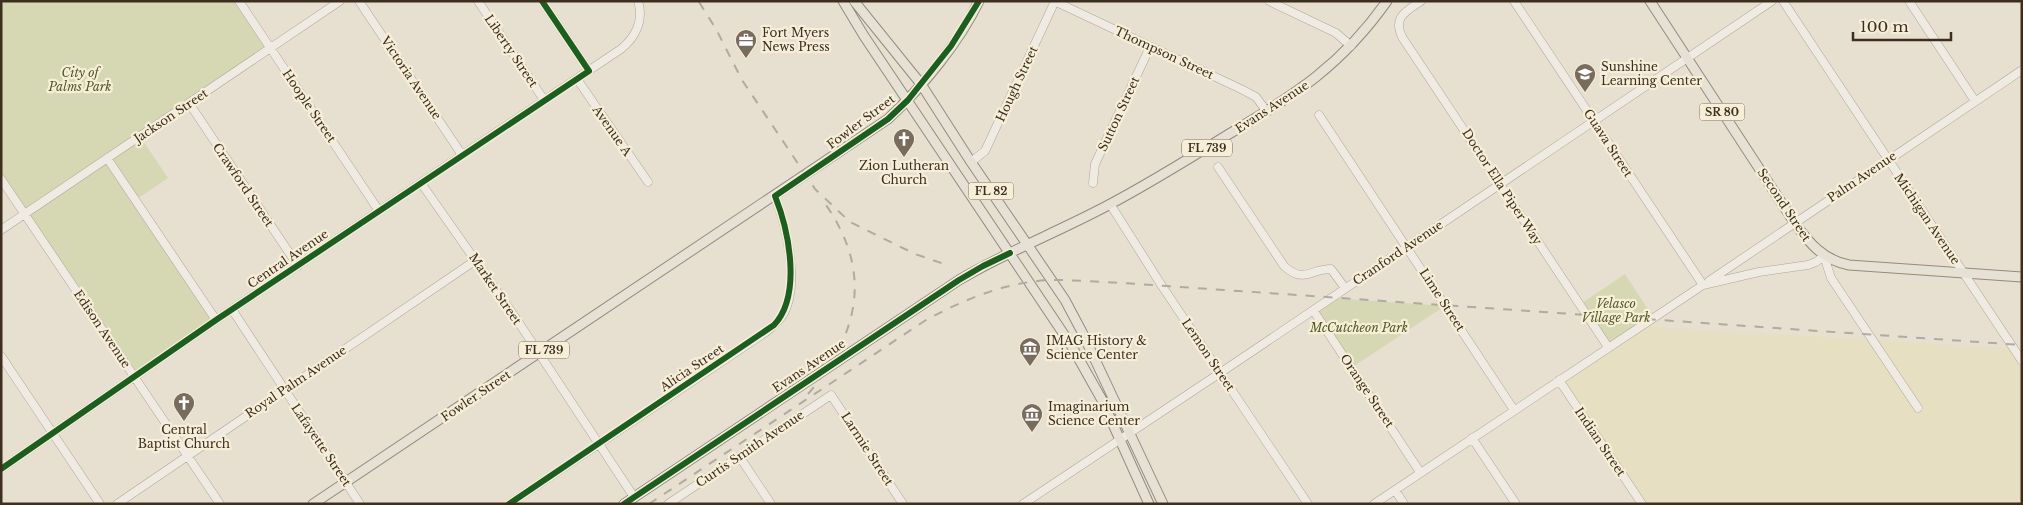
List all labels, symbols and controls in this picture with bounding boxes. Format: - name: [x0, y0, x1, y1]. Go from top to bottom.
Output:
- scale bar: [1853, 10, 1950, 42]
- street label: Liberty Street: [482, 11, 542, 90]
- text: 100 m: [1860, 17, 1909, 36]
- street label: Thompson Street: [1112, 23, 1217, 82]
- place label: Fort Myers News Press: [762, 25, 830, 54]
- office icon: Fort Myers News Press: [734, 28, 758, 59]
- street label: Victoria Avenue: [377, 32, 445, 122]
- street label: Hough Street: [992, 43, 1041, 124]
- place label: Sunshine Learning Center: [1601, 59, 1702, 88]
- school or university icon: Sunshine Learning Center: [1573, 62, 1597, 93]
- park label: City of Palms Park: [48, 65, 111, 94]
- street label: Hoople Street: [279, 66, 340, 146]
- street label: Sutton Street: [1095, 74, 1143, 153]
- street label: Evans Avenue: [1232, 77, 1311, 136]
- street label: Jackson Street: [129, 85, 211, 147]
- street label: Fowler Street: [824, 91, 898, 152]
- street label: Avenue A: [589, 102, 636, 159]
- road number: SR 80: [1700, 104, 1744, 120]
- street label: Guava Street: [1581, 106, 1636, 180]
- street label: Doctor Ella Piper Way: [1459, 126, 1546, 248]
- church icon: Zion Lutheran Church: [892, 127, 916, 158]
- street label: Crawford Street: [210, 140, 277, 230]
- road number: FL 739: [1182, 140, 1232, 156]
- street label: Palm Avenue: [1824, 148, 1899, 205]
- place label: Zion Lutheran Church: [859, 158, 949, 187]
- street label: Second Street: [1754, 165, 1815, 244]
- street label: Michigan Avenue: [1891, 170, 1964, 267]
- road number: FL 82: [968, 182, 1014, 200]
- street label: Cranford Avenue: [1350, 217, 1446, 288]
- street label: Central Avenue: [244, 226, 331, 291]
- street label: Market Street: [466, 250, 525, 328]
- street label: Lime Street: [1416, 265, 1469, 334]
- street label: Edison Avenue: [71, 287, 134, 371]
- park label: Velasco Village Park: [1582, 296, 1650, 325]
- street label: Lemon Street: [1179, 316, 1238, 394]
- park label: McCutcheon Park: [1309, 320, 1408, 335]
- place label: IMAG History & Science Center: [1046, 333, 1147, 362]
- street label: Evans Avenue: [769, 336, 848, 395]
- museum icon: IMAG History & Science Center: [1018, 336, 1042, 367]
- street label: Alicia Street: [656, 340, 727, 395]
- street label: Royal Palm Avenue: [242, 342, 349, 421]
- road number: FL 739: [519, 342, 569, 358]
- street label: Orange Street: [1337, 351, 1398, 431]
- street label: Fowler Street: [438, 366, 514, 424]
- church icon: Central Baptist Church: [172, 391, 196, 422]
- place label: Imaginarium Science Center: [1048, 399, 1140, 428]
- street label: Lafayette Street: [288, 401, 355, 489]
- museum icon: Imaginarium Science Center: [1020, 402, 1044, 433]
- street label: Indian Street: [1572, 404, 1629, 479]
- street label: Curtis Smith Avenue: [693, 407, 807, 490]
- street label: Larmie Street: [838, 409, 897, 489]
- place label: Central Baptist Church: [138, 422, 230, 451]

